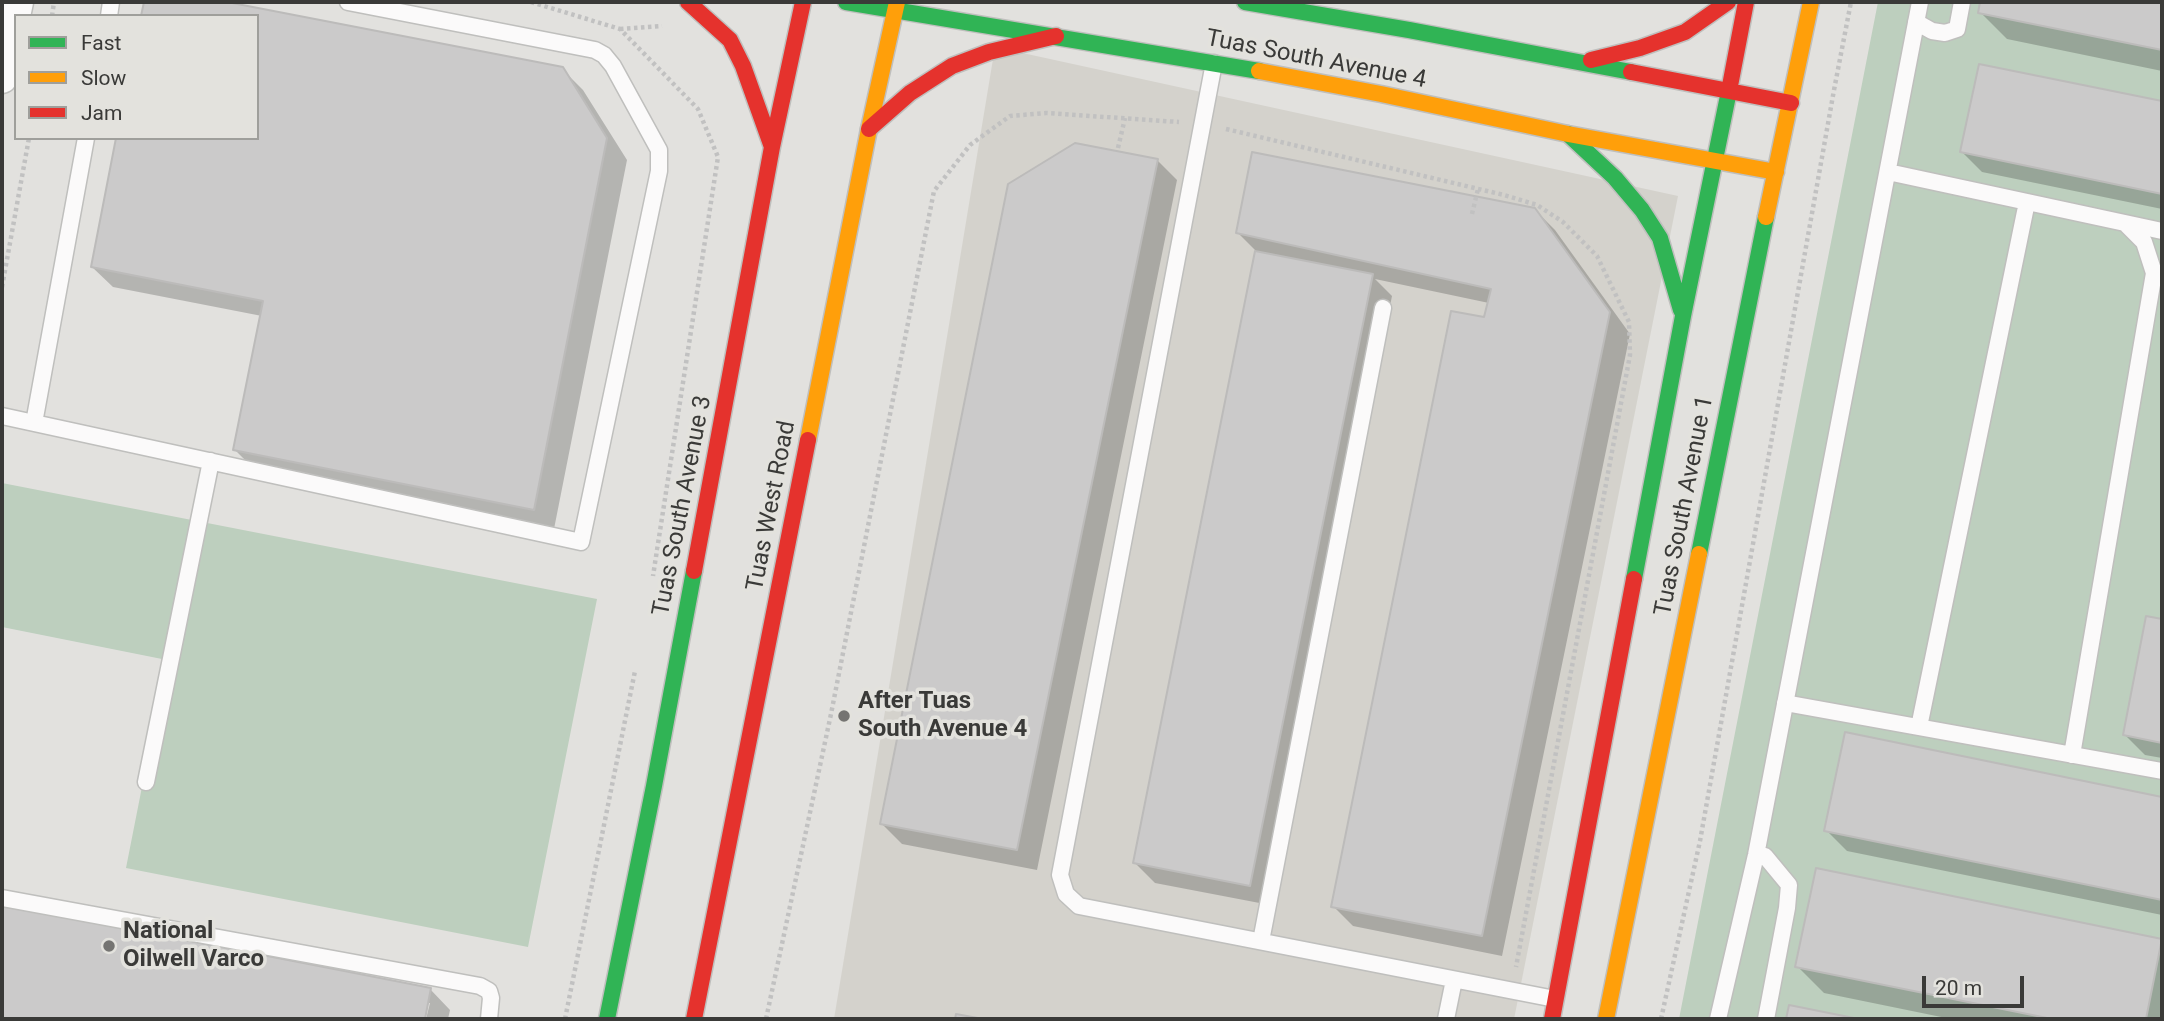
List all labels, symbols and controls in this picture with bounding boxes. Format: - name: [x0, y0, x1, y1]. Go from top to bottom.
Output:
- legend: [14, 14, 259, 140]
- street label: Tuas South Avenue 4: [1203, 24, 1429, 96]
- text: Fast: [81, 31, 121, 55]
- text: Slow: [81, 66, 126, 90]
- text: Jam: [81, 101, 122, 125]
- street label: Tuas South Avenue 3: [647, 393, 719, 619]
- street label: Tuas South Avenue 1: [1649, 393, 1721, 619]
- street label: Tuas West Road: [741, 418, 803, 594]
- place label: After Tuas South Avenue 4: [858, 688, 1027, 744]
- marker: After Tuas South Avenue 4: [836, 708, 852, 724]
- place label: National Oilwell Varco: [123, 918, 264, 974]
- marker: National Oilwell Varco: [101, 938, 117, 954]
- scale bar: [1926, 962, 2028, 1006]
- text: 20 m: [1935, 976, 1982, 1000]

